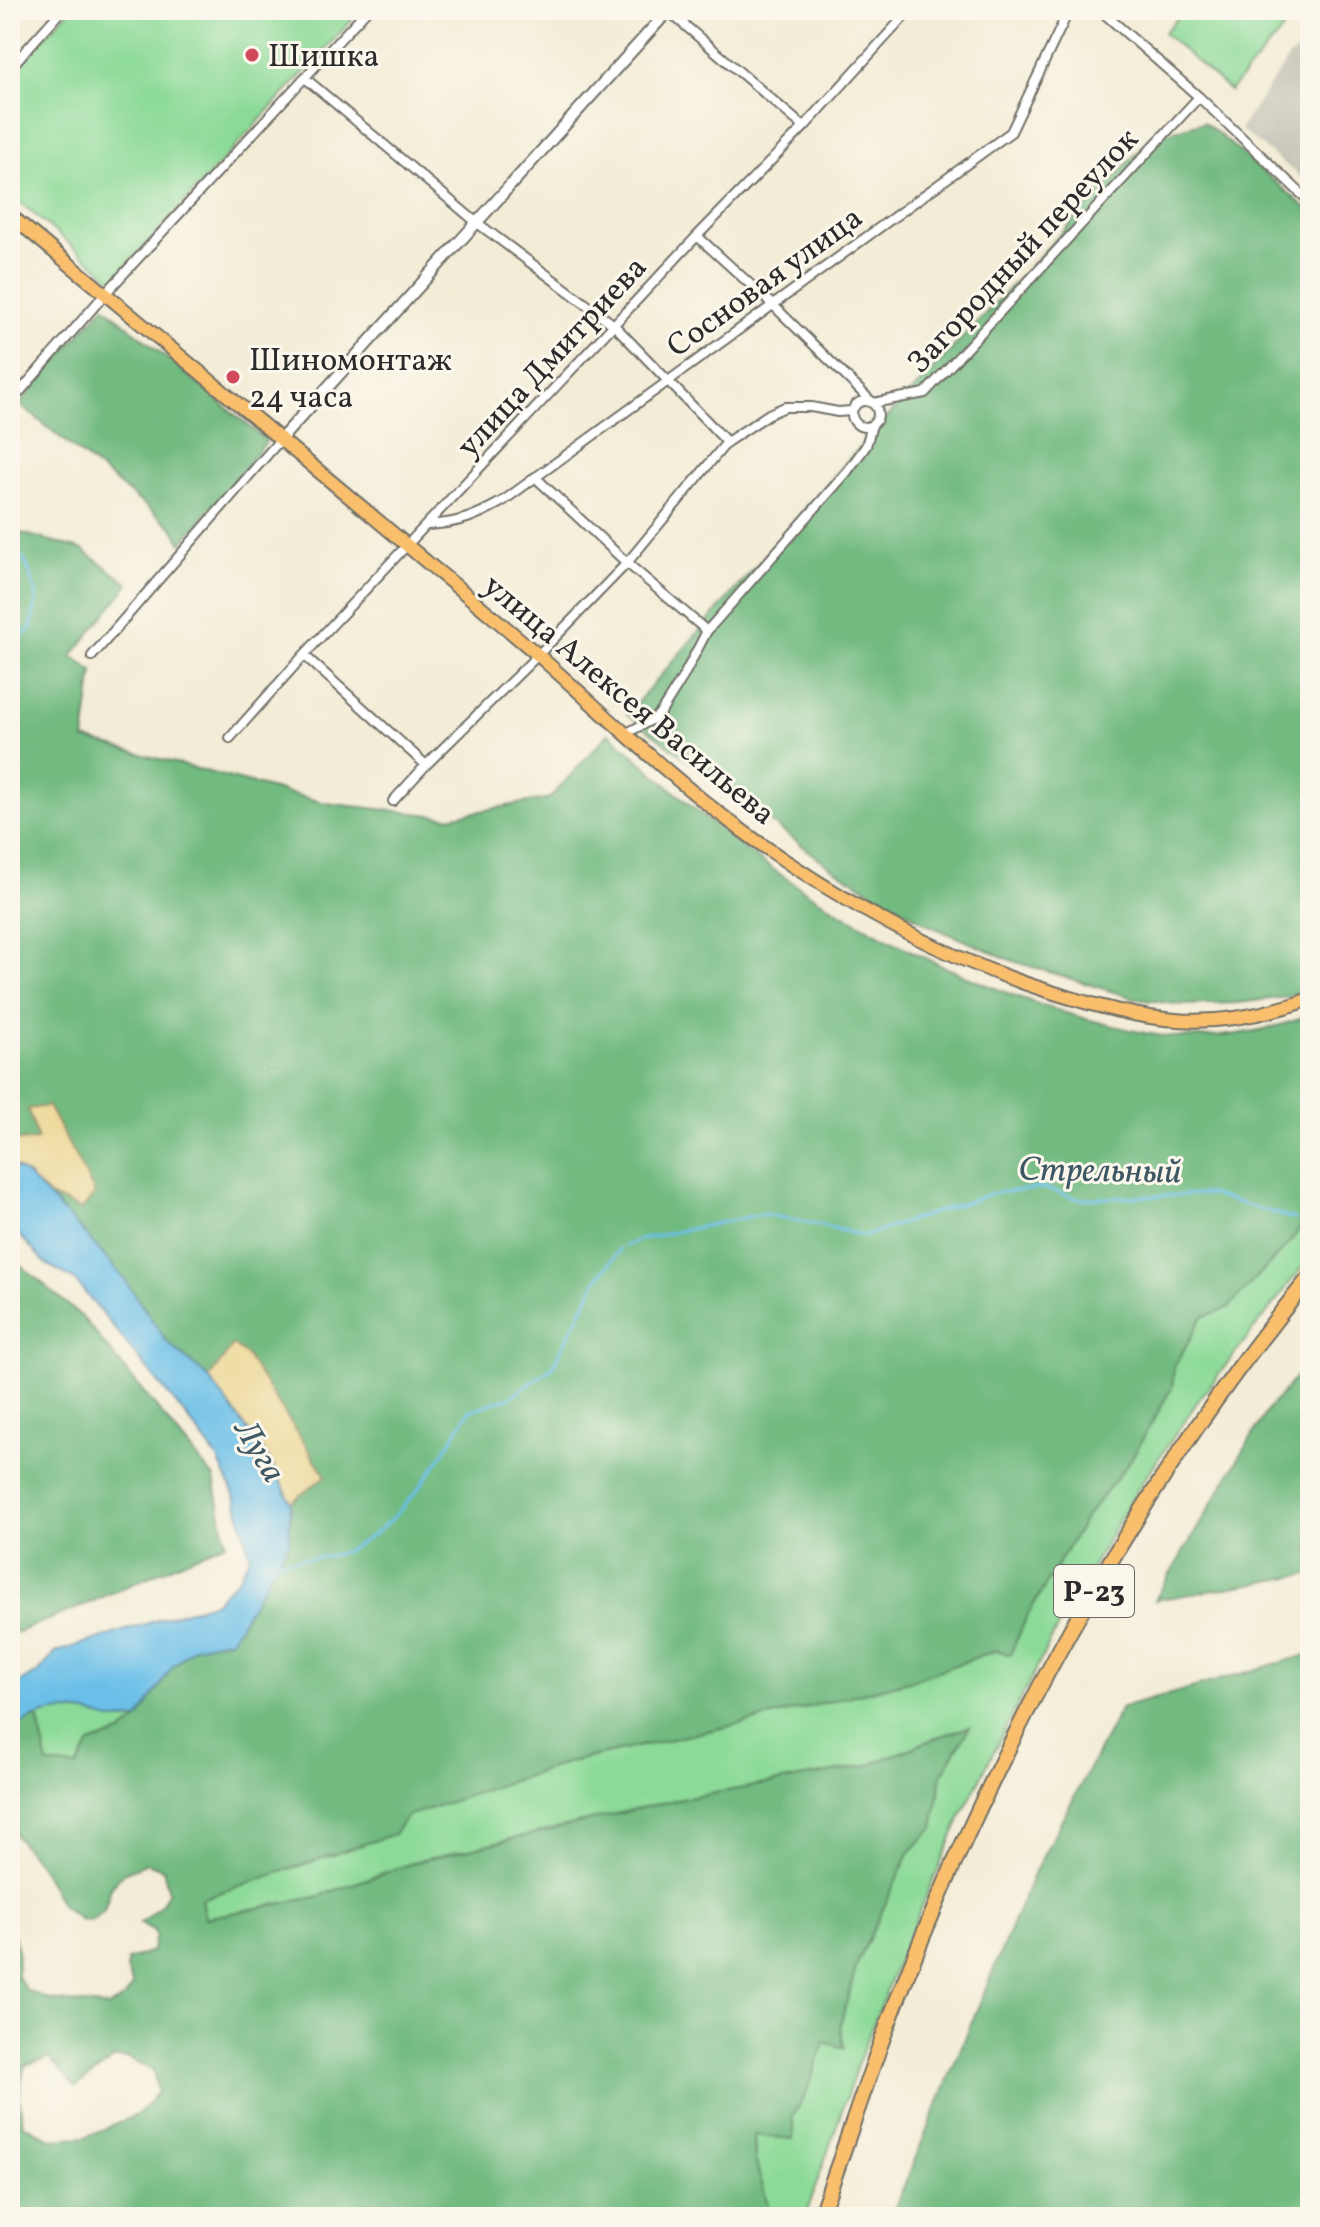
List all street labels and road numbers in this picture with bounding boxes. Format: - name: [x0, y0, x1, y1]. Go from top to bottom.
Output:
- street label: Загородный переулок: [899, 120, 1150, 385]
- street label: Сосновая улица: [659, 197, 873, 369]
- street label: улица Дмитриева: [448, 248, 658, 469]
- street label: улица Алексея Васильева: [472, 566, 784, 837]
- road number: Р-23: [1054, 1565, 1134, 1617]

